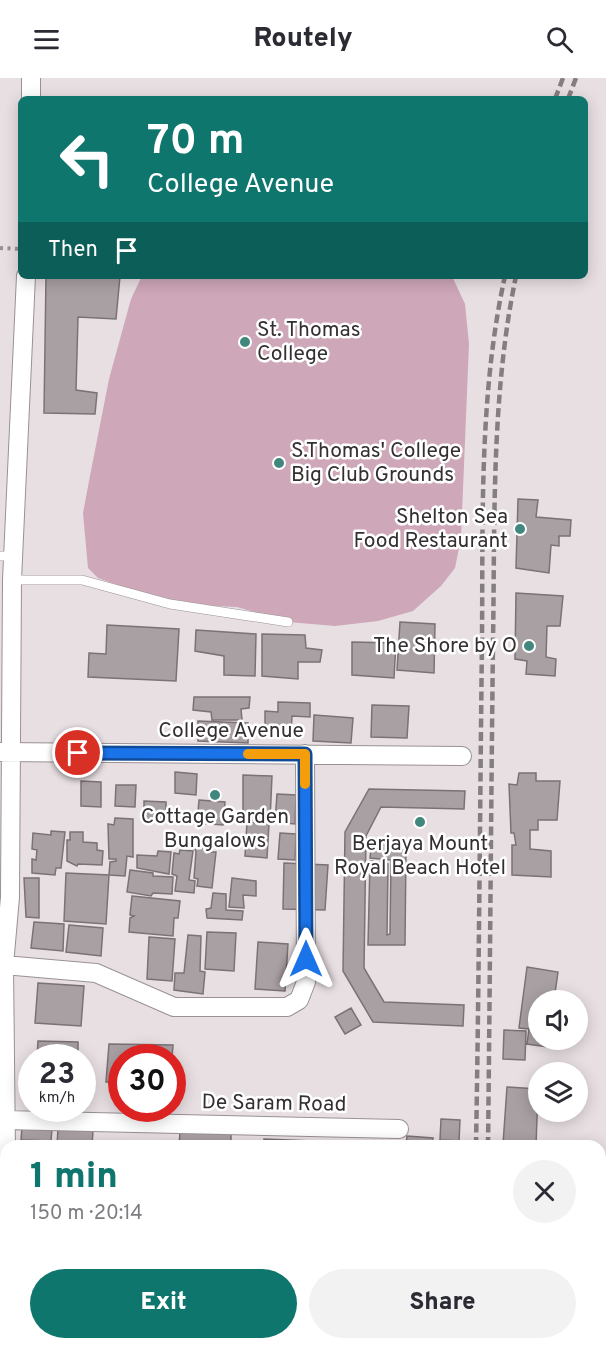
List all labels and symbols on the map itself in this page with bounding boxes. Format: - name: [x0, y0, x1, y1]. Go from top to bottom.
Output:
- place label: St. Thomas College: [257, 317, 361, 368]
- marker: St. Thomas College: [238, 335, 252, 349]
- place label: S.Thomas' College Big Club Grounds: [291, 438, 461, 489]
- marker: S.Thomas' College Big Club Grounds: [272, 456, 286, 470]
- place label: Shelton Sea Food Restaurant: [354, 504, 508, 555]
- marker: Shelton Sea Food Restaurant: [513, 522, 527, 536]
- place label: The Shore by O: [373, 633, 517, 660]
- marker: The Shore by O: [522, 639, 536, 653]
- street label: College Avenue: [158, 718, 304, 745]
- pin: [52, 727, 103, 778]
- marker: Cottage Garden Bungalows: [208, 788, 222, 802]
- place label: Cottage Garden Bungalows: [141, 804, 289, 855]
- marker: Berjaya Mount Royal Beach Hotel: [413, 815, 427, 829]
- place label: Berjaya Mount Royal Beach Hotel: [334, 831, 506, 882]
- position arrow: [274, 927, 338, 991]
- speed limit sign: 30: [108, 1044, 186, 1122]
- street label: De Saram Road: [201, 1089, 347, 1119]

